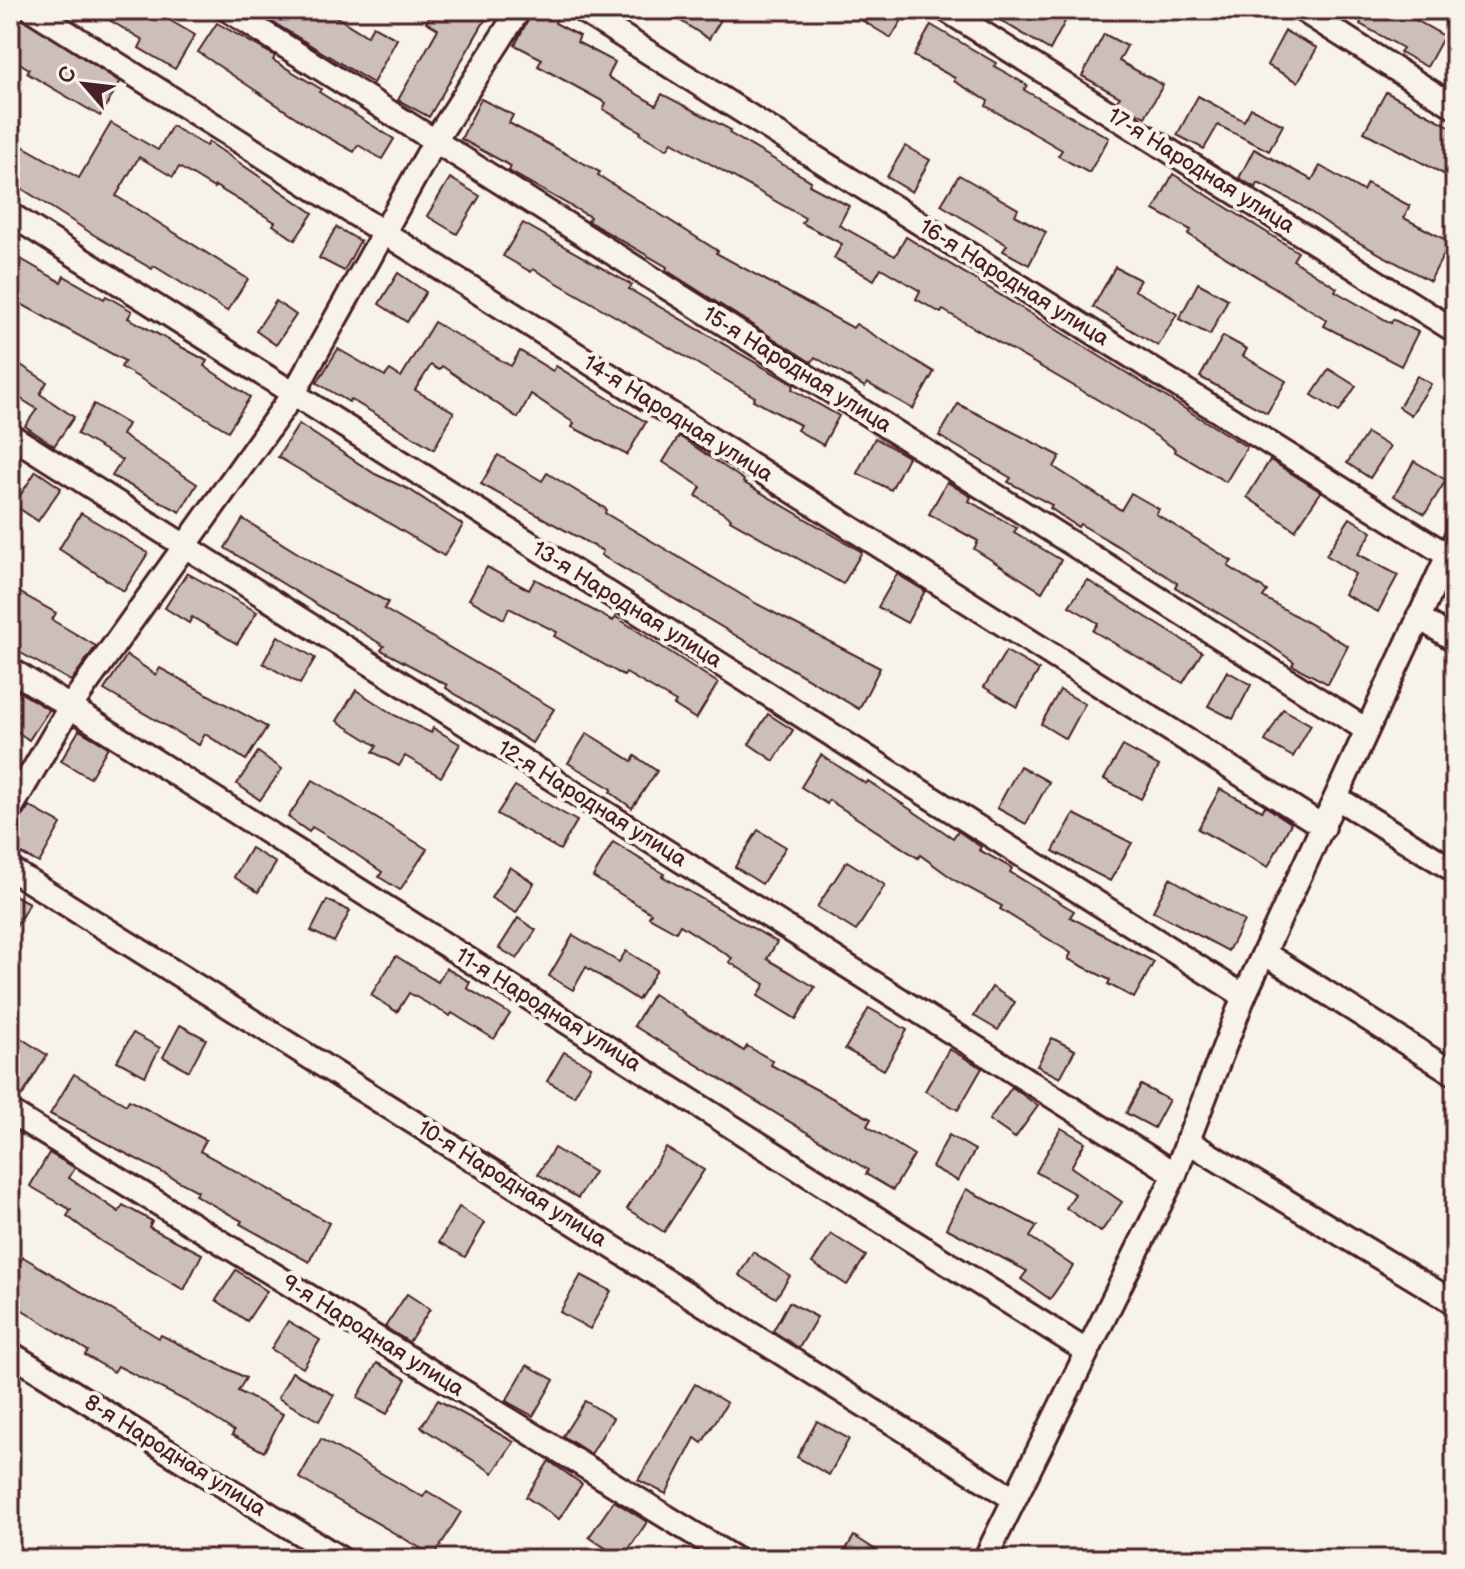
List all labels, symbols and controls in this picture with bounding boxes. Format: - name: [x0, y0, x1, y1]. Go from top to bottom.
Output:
- north arrow: [44, 44, 124, 124]
- text: С: [52, 62, 83, 88]
- street label: 17-я Народная улица: [1102, 102, 1300, 240]
- street label: 16-я Народная улица: [914, 214, 1114, 352]
- street label: 15-я Народная улица: [698, 301, 896, 439]
- street label: 14-я Народная улица: [578, 350, 778, 488]
- street label: 13-я Народная улица: [527, 536, 727, 674]
- street label: 12-я Народная улица: [492, 735, 692, 873]
- street label: 11-я Народная улица: [450, 942, 646, 1078]
- street label: 10-я Народная улица: [412, 1115, 612, 1253]
- street label: 9-я Народная улица: [277, 1269, 469, 1403]
- street label: 8-я Народная улица: [79, 1389, 271, 1523]

